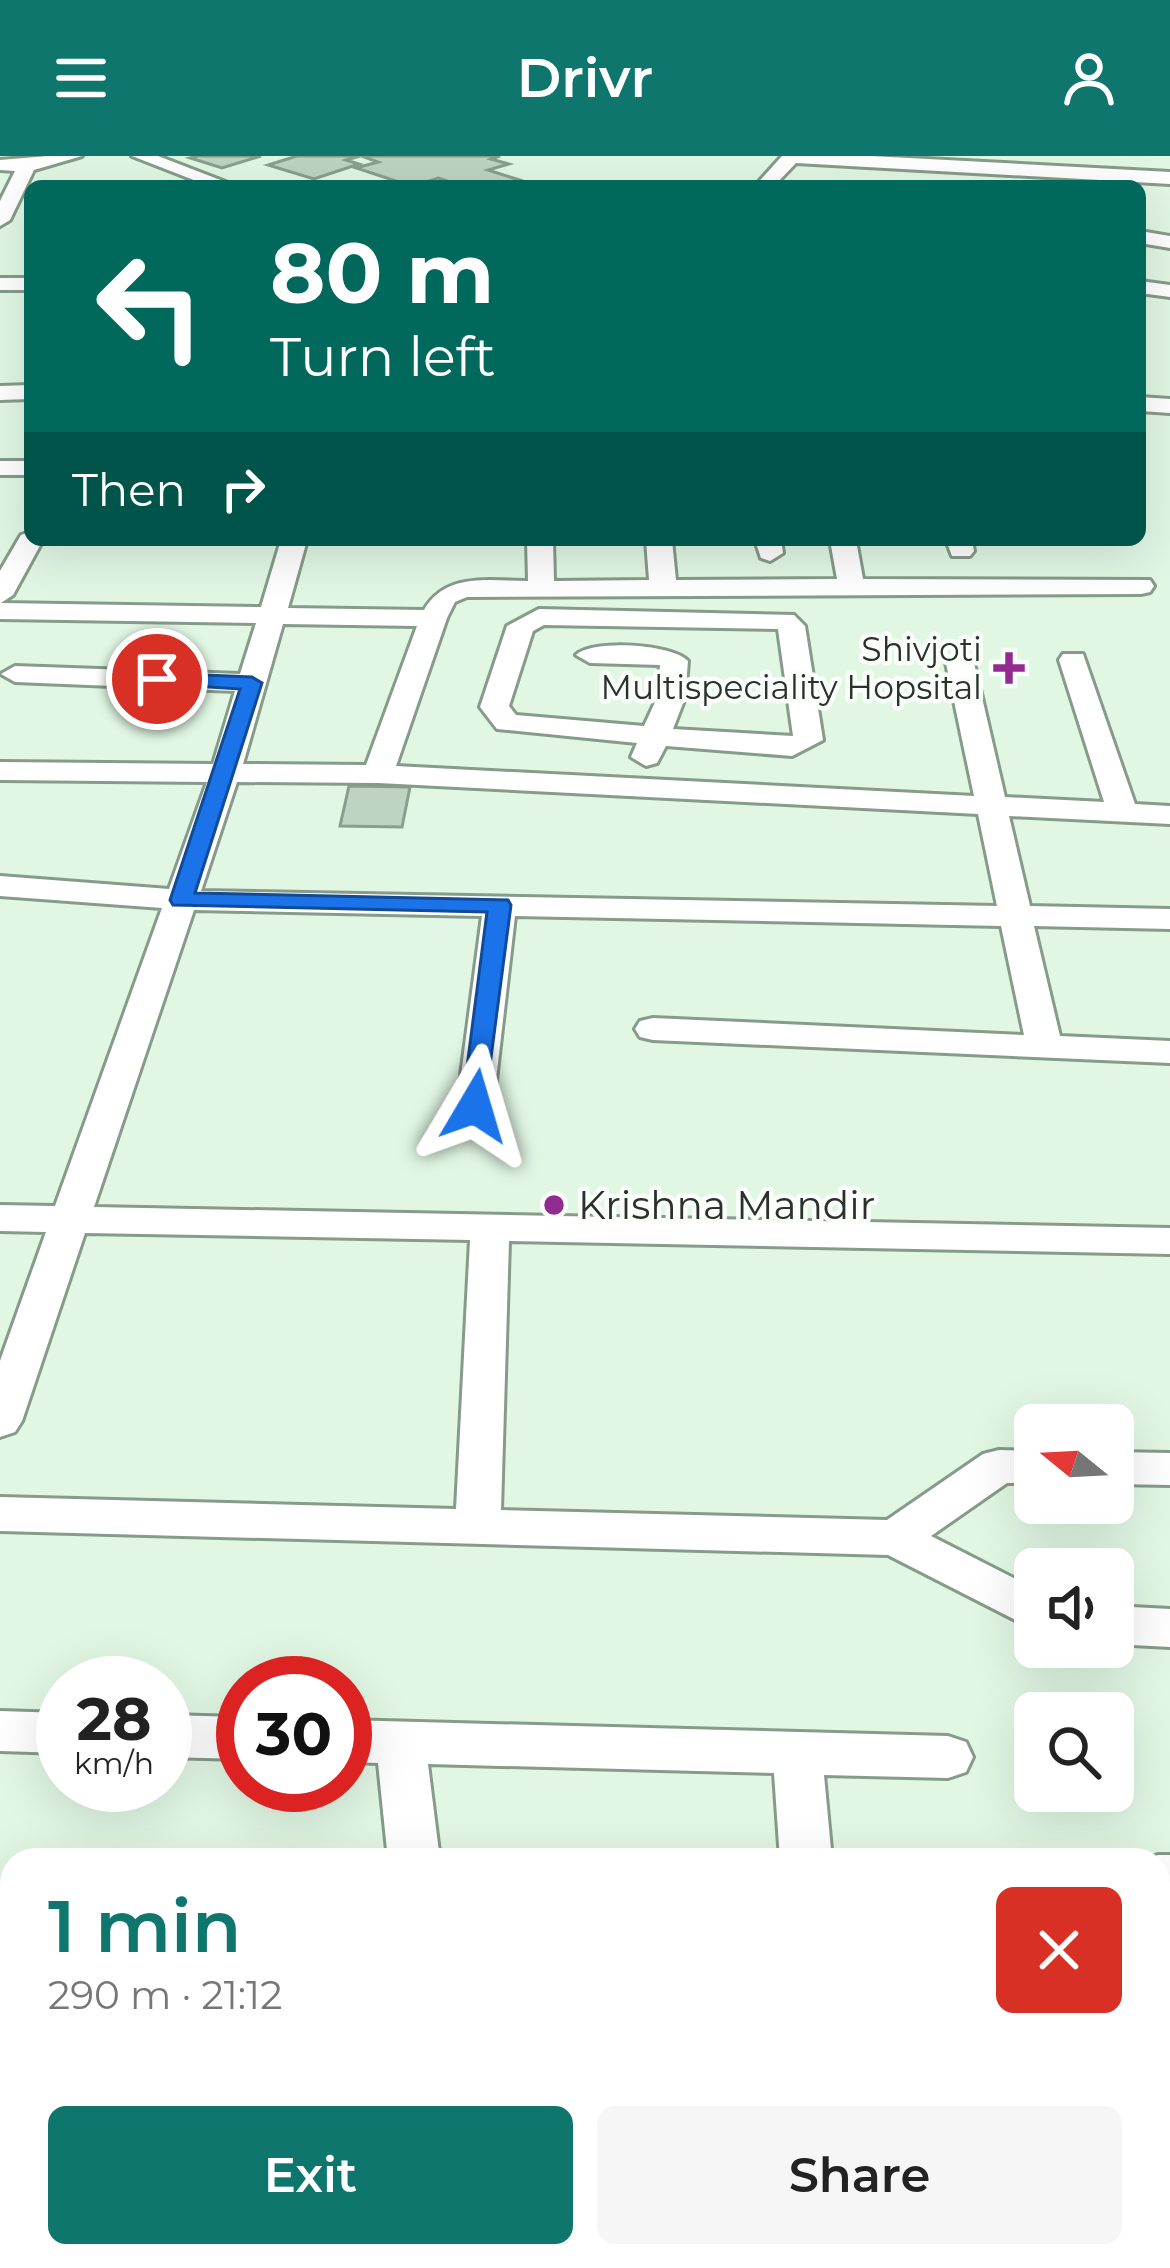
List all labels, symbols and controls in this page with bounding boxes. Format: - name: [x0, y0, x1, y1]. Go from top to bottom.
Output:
- icon: menu: [48, 45, 114, 111]
- text: Drivr: [517, 45, 653, 111]
- icon: person: [1056, 45, 1122, 111]
- text: 80 m: [270, 222, 494, 324]
- icon: left: [72, 228, 228, 384]
- text: Turn left: [270, 324, 496, 390]
- icon: right: [210, 456, 276, 522]
- text: Then: [72, 462, 186, 517]
- pin: [106, 628, 208, 730]
- place label: Shivjoti Multispeciality Hopsital: [600, 629, 982, 707]
- icon: arrive: [124, 646, 190, 712]
- marker: Shivjoti Multispeciality Hopsital: [993, 652, 1025, 684]
- position arrow: [412, 1043, 538, 1169]
- place label: Krishna Mandir: [578, 1181, 875, 1229]
- marker: Krishna Mandir: [541, 1192, 567, 1218]
- north arrow: [1014, 1404, 1134, 1524]
- map controls: [1014, 1404, 1134, 1812]
- button: sound: [1014, 1548, 1134, 1668]
- speed limit sign: 30: [216, 1656, 372, 1812]
- text: 28: [77, 1682, 152, 1755]
- button: search: [1014, 1692, 1134, 1812]
- text: km/h: [74, 1745, 154, 1782]
- text: 1 min: [48, 1882, 241, 1970]
- button: close: [996, 1887, 1122, 2013]
- text: 290 m · 21:12: [48, 1971, 282, 2019]
- button: Exit: [48, 2106, 573, 2244]
- button: Share: [597, 2106, 1122, 2244]

